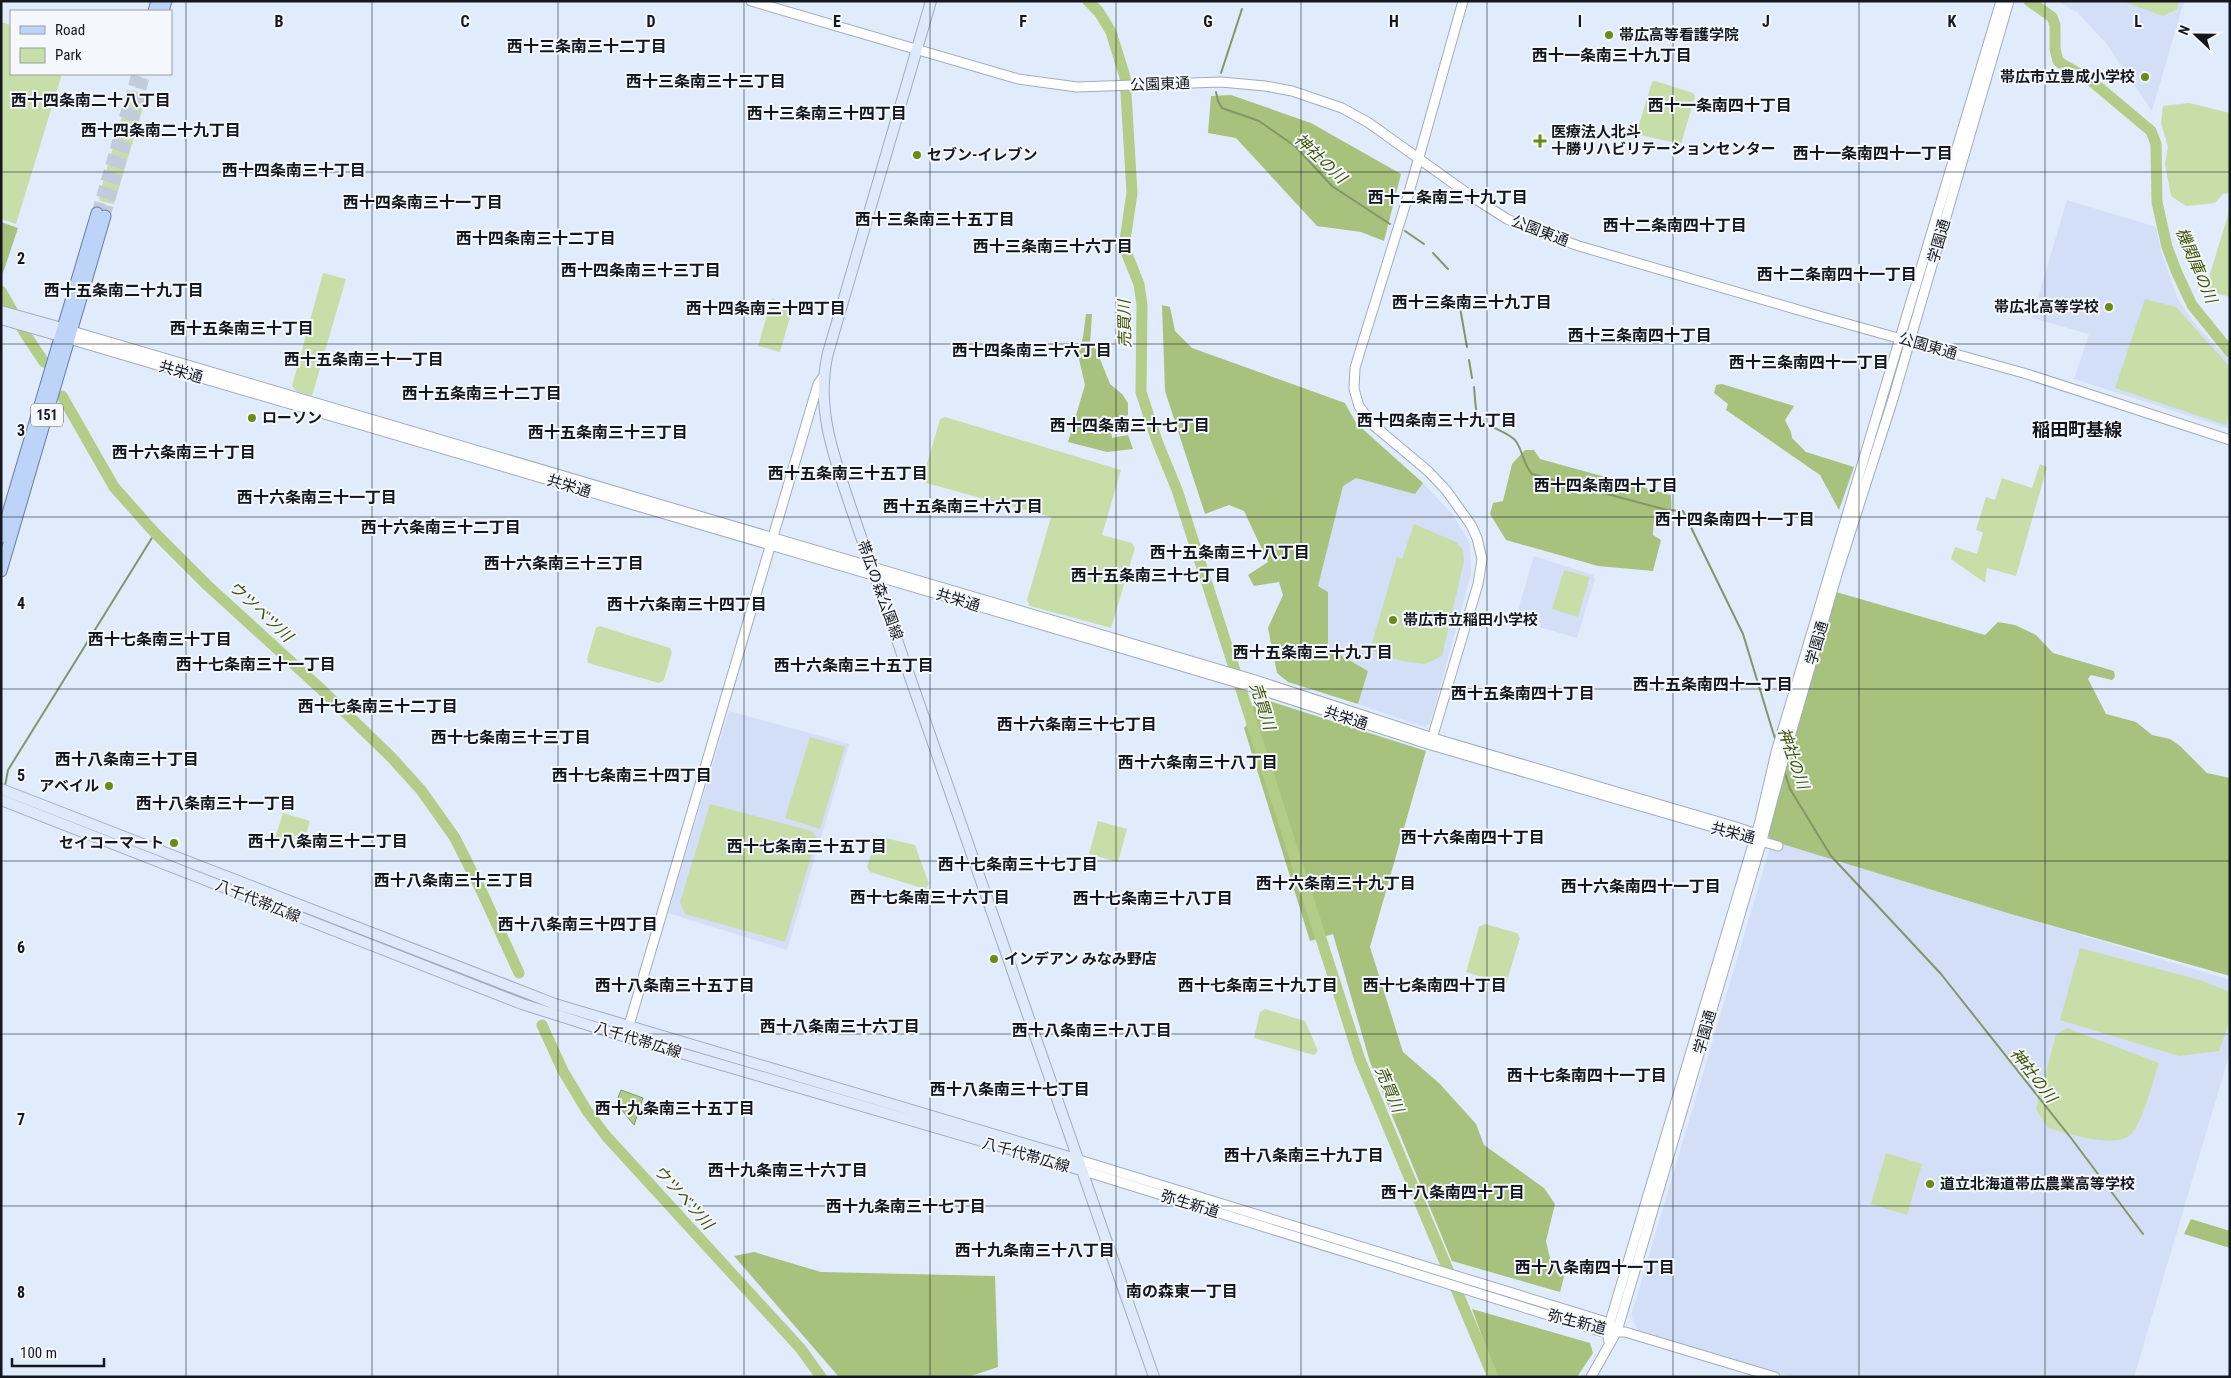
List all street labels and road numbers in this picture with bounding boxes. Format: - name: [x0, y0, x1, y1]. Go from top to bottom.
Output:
- street label: 公園東通: [1130, 74, 1190, 94]
- street label: 公園東通: [1509, 212, 1571, 250]
- street label: 学園通: [1924, 217, 1954, 265]
- street label: 公園東通: [1897, 329, 1959, 363]
- street label: 共栄通: [157, 357, 205, 387]
- road number: 151: [31, 404, 63, 426]
- street label: 共栄通: [545, 471, 593, 501]
- street label: 帯広の森公園線: [854, 538, 906, 642]
- street label: 共栄通: [934, 585, 982, 615]
- street label: 学園通: [1802, 619, 1832, 667]
- street label: 共栄通: [1322, 702, 1370, 734]
- street label: 共栄通: [1709, 819, 1757, 847]
- street label: 八千代帯広線: [213, 876, 303, 926]
- street label: 学園通: [1690, 1008, 1720, 1056]
- street label: 八千代帯広線: [592, 1018, 684, 1062]
- street label: 八千代帯広線: [980, 1134, 1072, 1176]
- street label: 弥生新道: [1159, 1187, 1221, 1221]
- street label: 弥生新道: [1546, 1306, 1608, 1338]

